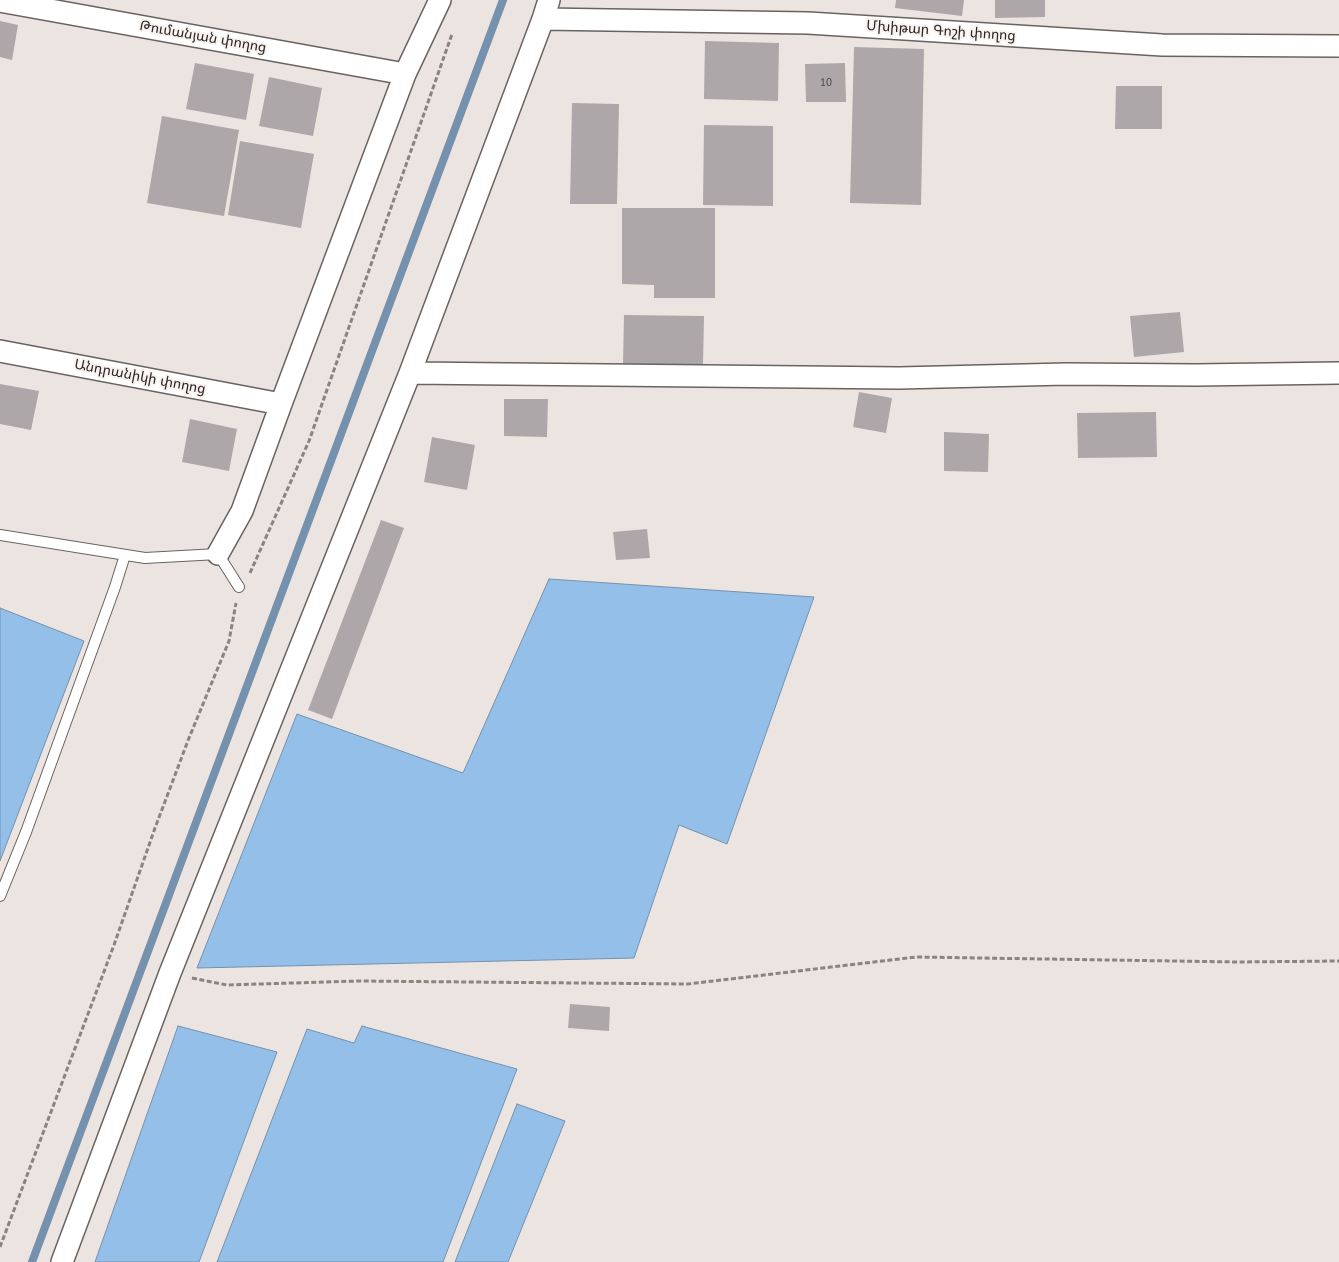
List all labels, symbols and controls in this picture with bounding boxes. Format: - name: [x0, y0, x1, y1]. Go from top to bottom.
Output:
- street label: Մխիթար Գոշի փողոց: [866, 17, 1016, 45]
- street label: Թումանյան փողոց: [138, 18, 268, 56]
- house number: 10: [820, 76, 832, 90]
- street label: Անդրանիկի փողոց: [73, 356, 207, 398]

